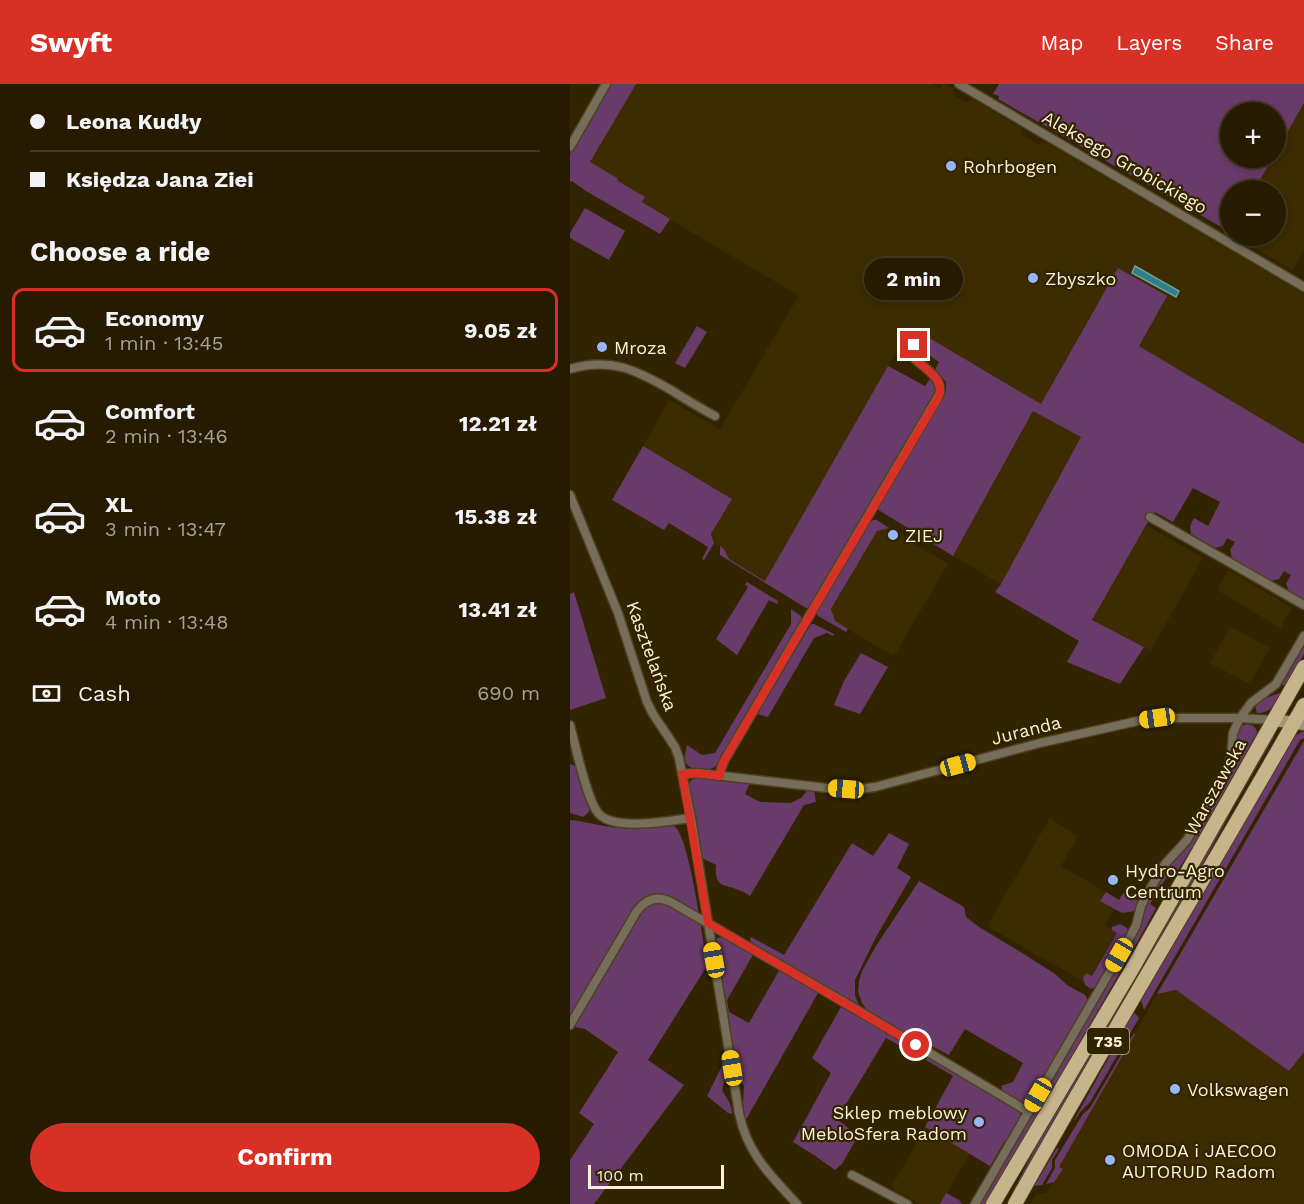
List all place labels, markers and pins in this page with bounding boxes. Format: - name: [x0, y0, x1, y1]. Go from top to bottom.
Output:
- place label: Rohrbogen: [963, 156, 1057, 177]
- marker: Rohrbogen: [944, 159, 958, 173]
- place label: Zbyszko: [1045, 268, 1116, 289]
- marker: Zbyszko: [1026, 271, 1040, 285]
- place label: Mroza: [614, 337, 667, 358]
- marker: Mroza: [595, 340, 609, 354]
- place label: ZIEJ: [905, 525, 943, 546]
- marker: ZIEJ: [886, 528, 900, 542]
- place label: Hydro-Agro Centrum: [1125, 860, 1225, 902]
- marker: Hydro-Agro Centrum: [1106, 873, 1120, 887]
- place label: Volkswagen: [1187, 1079, 1289, 1100]
- marker: Volkswagen: [1168, 1082, 1182, 1096]
- place label: Sklep meblowy MebloSfera Radom: [801, 1102, 968, 1144]
- marker: Sklep meblowy MebloSfera Radom: [972, 1115, 986, 1129]
- place label: OMODA i JAECOO AUTORUD Radom: [1122, 1140, 1277, 1182]
- marker: OMODA i JAECOO AUTORUD Radom: [1103, 1153, 1117, 1167]

